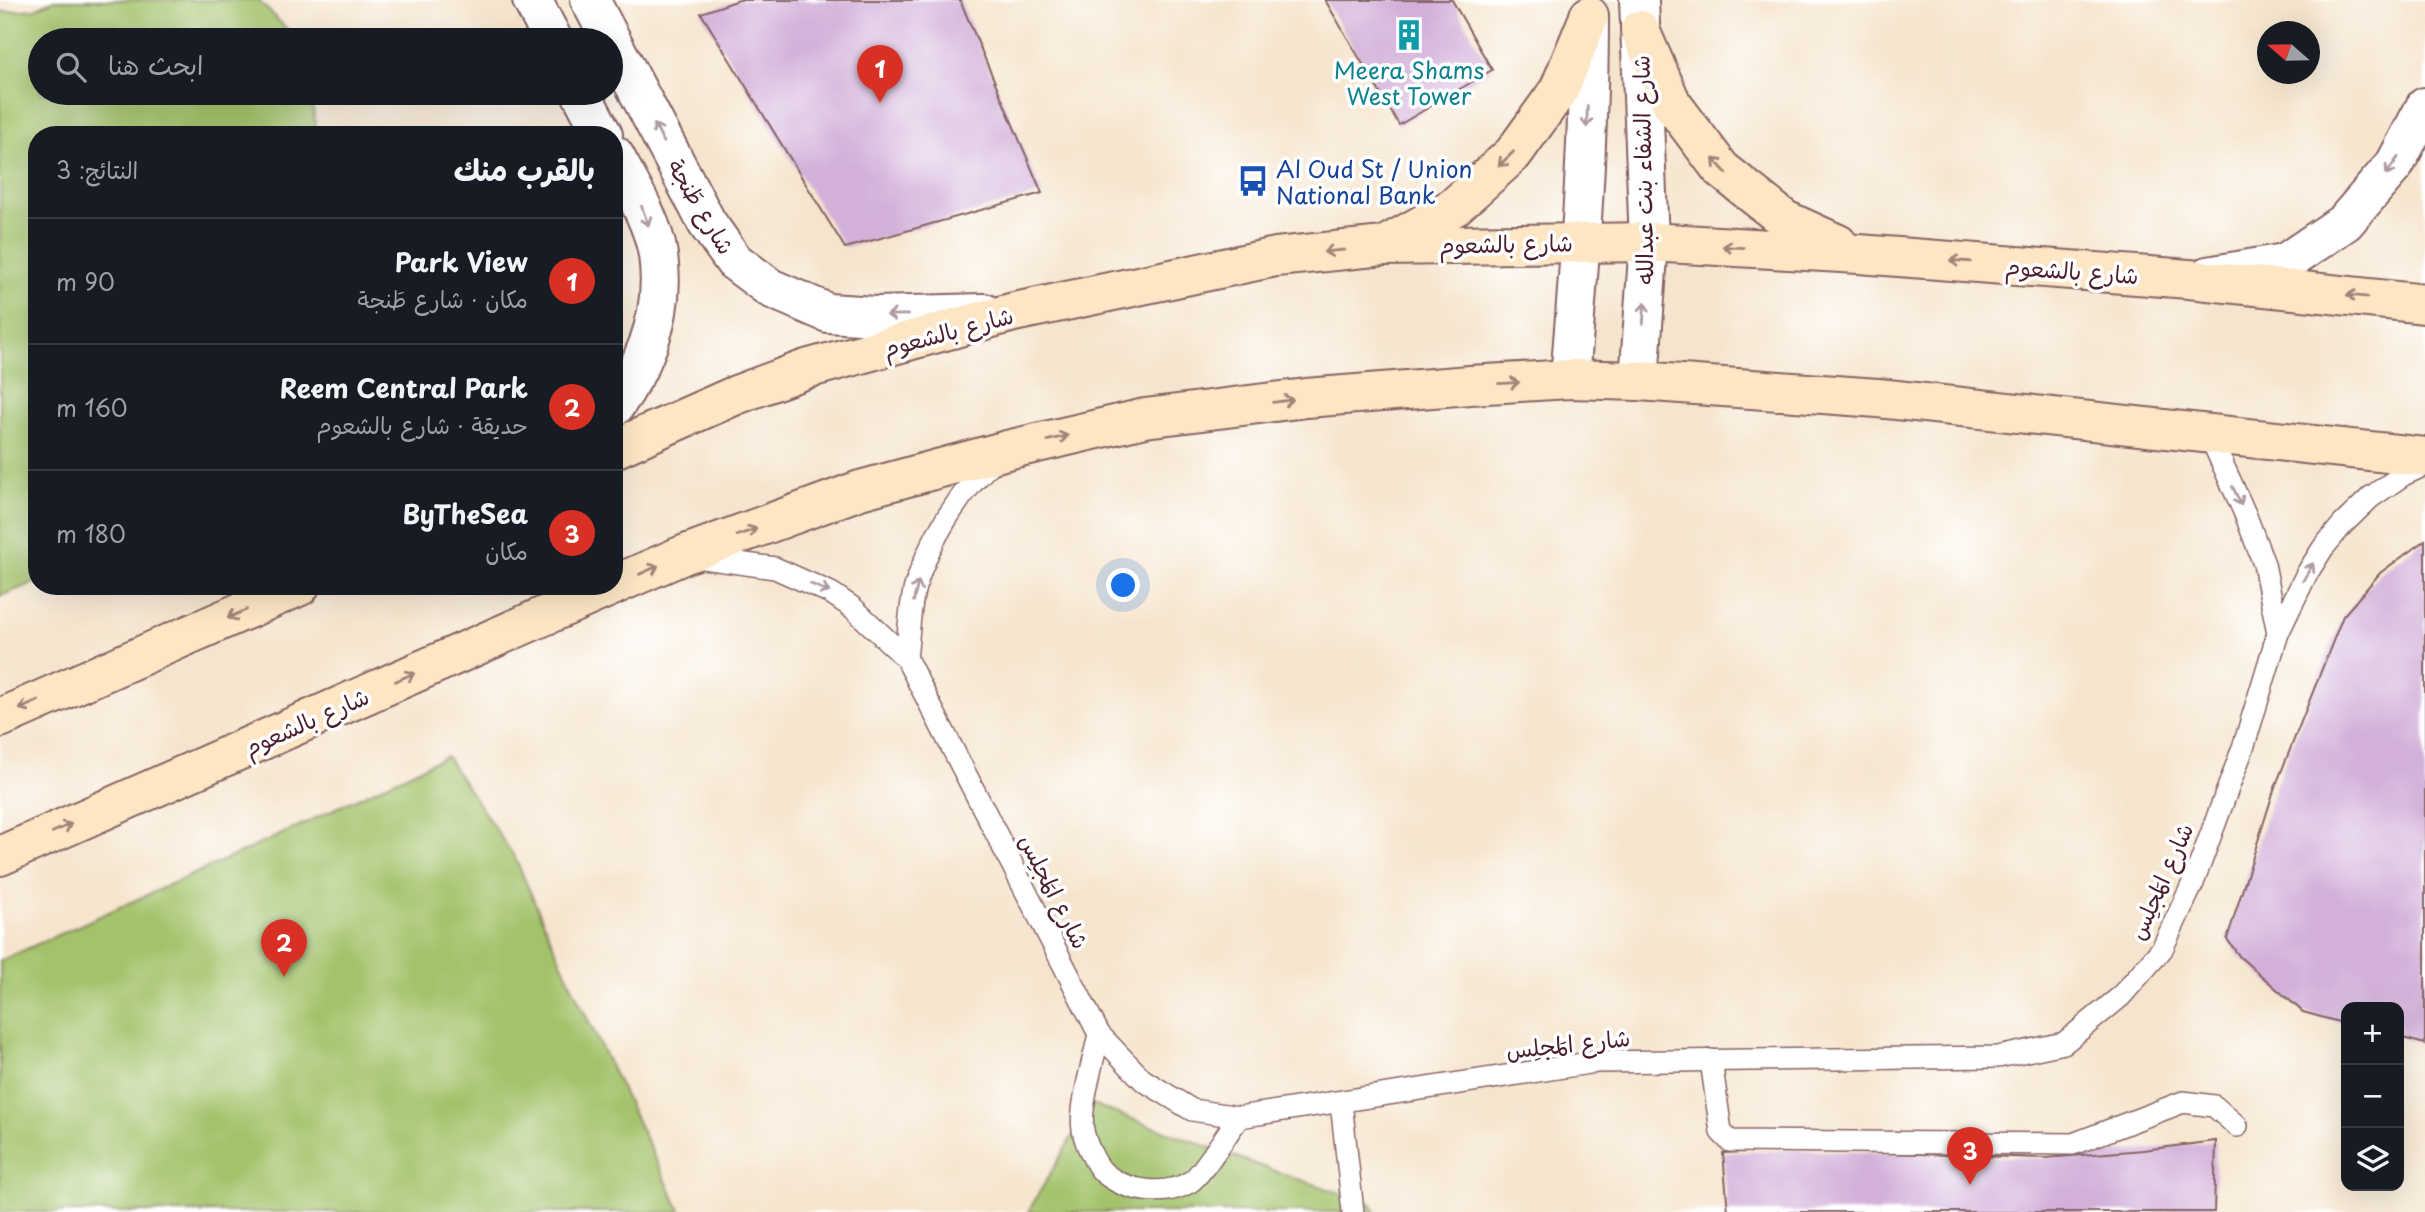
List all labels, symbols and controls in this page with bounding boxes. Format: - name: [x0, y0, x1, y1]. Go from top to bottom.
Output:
- building icon: Meera Shams West Tower: [1392, 18, 1426, 52]
- north arrow: [2257, 21, 2320, 84]
- search box: [28, 28, 623, 105]
- text: ابحث هنا: [108, 45, 203, 84]
- pin: 1: [857, 45, 903, 103]
- icon: search: [52, 48, 90, 86]
- place label: Meera Shams West Tower: [1334, 52, 1484, 113]
- street label: شارع الشفاء بنت عبدالله: [1622, 55, 1662, 285]
- one-way arrow: [1581, 105, 1594, 128]
- one-way arrow: [652, 123, 666, 144]
- text: بالقرب منك: [454, 146, 595, 191]
- street label: شارع طَنجة: [660, 151, 744, 261]
- place label: Al Oud St / Union National Bank: [1276, 151, 1472, 212]
- one-way arrow: [1498, 151, 1515, 168]
- text: النتائج: 3: [56, 152, 138, 187]
- one-way arrow: [2385, 156, 2399, 175]
- one-way arrow: [1712, 157, 1728, 175]
- bus stop icon: Al Oud St / Union National Bank: [1236, 164, 1270, 198]
- one-way arrow: [639, 205, 652, 227]
- street label: شارع بالشعوم: [1439, 224, 1573, 263]
- one-way arrow: [1722, 240, 1745, 253]
- text: Park View: [395, 242, 528, 281]
- one-way arrow: [1323, 245, 1346, 258]
- street label: شارع بالشعوم: [2004, 248, 2140, 293]
- one-way arrow: [1949, 254, 1972, 267]
- text: 90 m: [56, 264, 115, 299]
- text: 1: [567, 264, 578, 299]
- text: مكان · شارع طَنجة: [358, 281, 528, 316]
- one-way arrow: [2346, 289, 2369, 302]
- street label: شارع بالشعوم: [879, 297, 1017, 366]
- one-way arrow: [1637, 302, 1650, 325]
- one-way arrow: [886, 309, 909, 322]
- text: Reem Central Park: [280, 368, 528, 407]
- one-way arrow: [1498, 376, 1521, 389]
- text: 160 m: [56, 390, 128, 425]
- text: 2: [564, 390, 580, 425]
- one-way arrow: [1271, 395, 1294, 408]
- text: حديقة · شارع بالشعوم: [316, 407, 528, 442]
- one-way arrow: [1047, 431, 1069, 444]
- one-way arrow: [2231, 485, 2244, 506]
- text: ByTheSea: [402, 494, 528, 533]
- text: 180 m: [56, 516, 126, 551]
- text: 3: [564, 516, 580, 551]
- one-way arrow: [736, 524, 758, 537]
- text: مكان: [485, 533, 528, 568]
- one-way arrow: [637, 563, 659, 576]
- one-way arrow: [2301, 563, 2315, 583]
- your location: [1106, 568, 1140, 602]
- one-way arrow: [910, 580, 923, 602]
- one-way arrow: [809, 582, 830, 595]
- one-way arrow: [227, 608, 248, 621]
- one-way arrow: [394, 670, 415, 683]
- street label: شارع بالشعوم: [238, 678, 375, 765]
- one-way arrow: [19, 699, 40, 712]
- street label: شارع المَجلِس: [2119, 817, 2201, 945]
- one-way arrow: [51, 821, 73, 834]
- street label: شارع المَجلِس: [1011, 828, 1099, 954]
- pin: 2: [261, 919, 307, 977]
- map controls: [2341, 1002, 2404, 1191]
- button: +: [2341, 1002, 2404, 1065]
- street label: شارع المَجلِس: [1504, 1019, 1632, 1067]
- button: −: [2341, 1065, 2404, 1128]
- pin: 3: [1947, 1127, 1993, 1185]
- button: layers: [2341, 1128, 2404, 1191]

